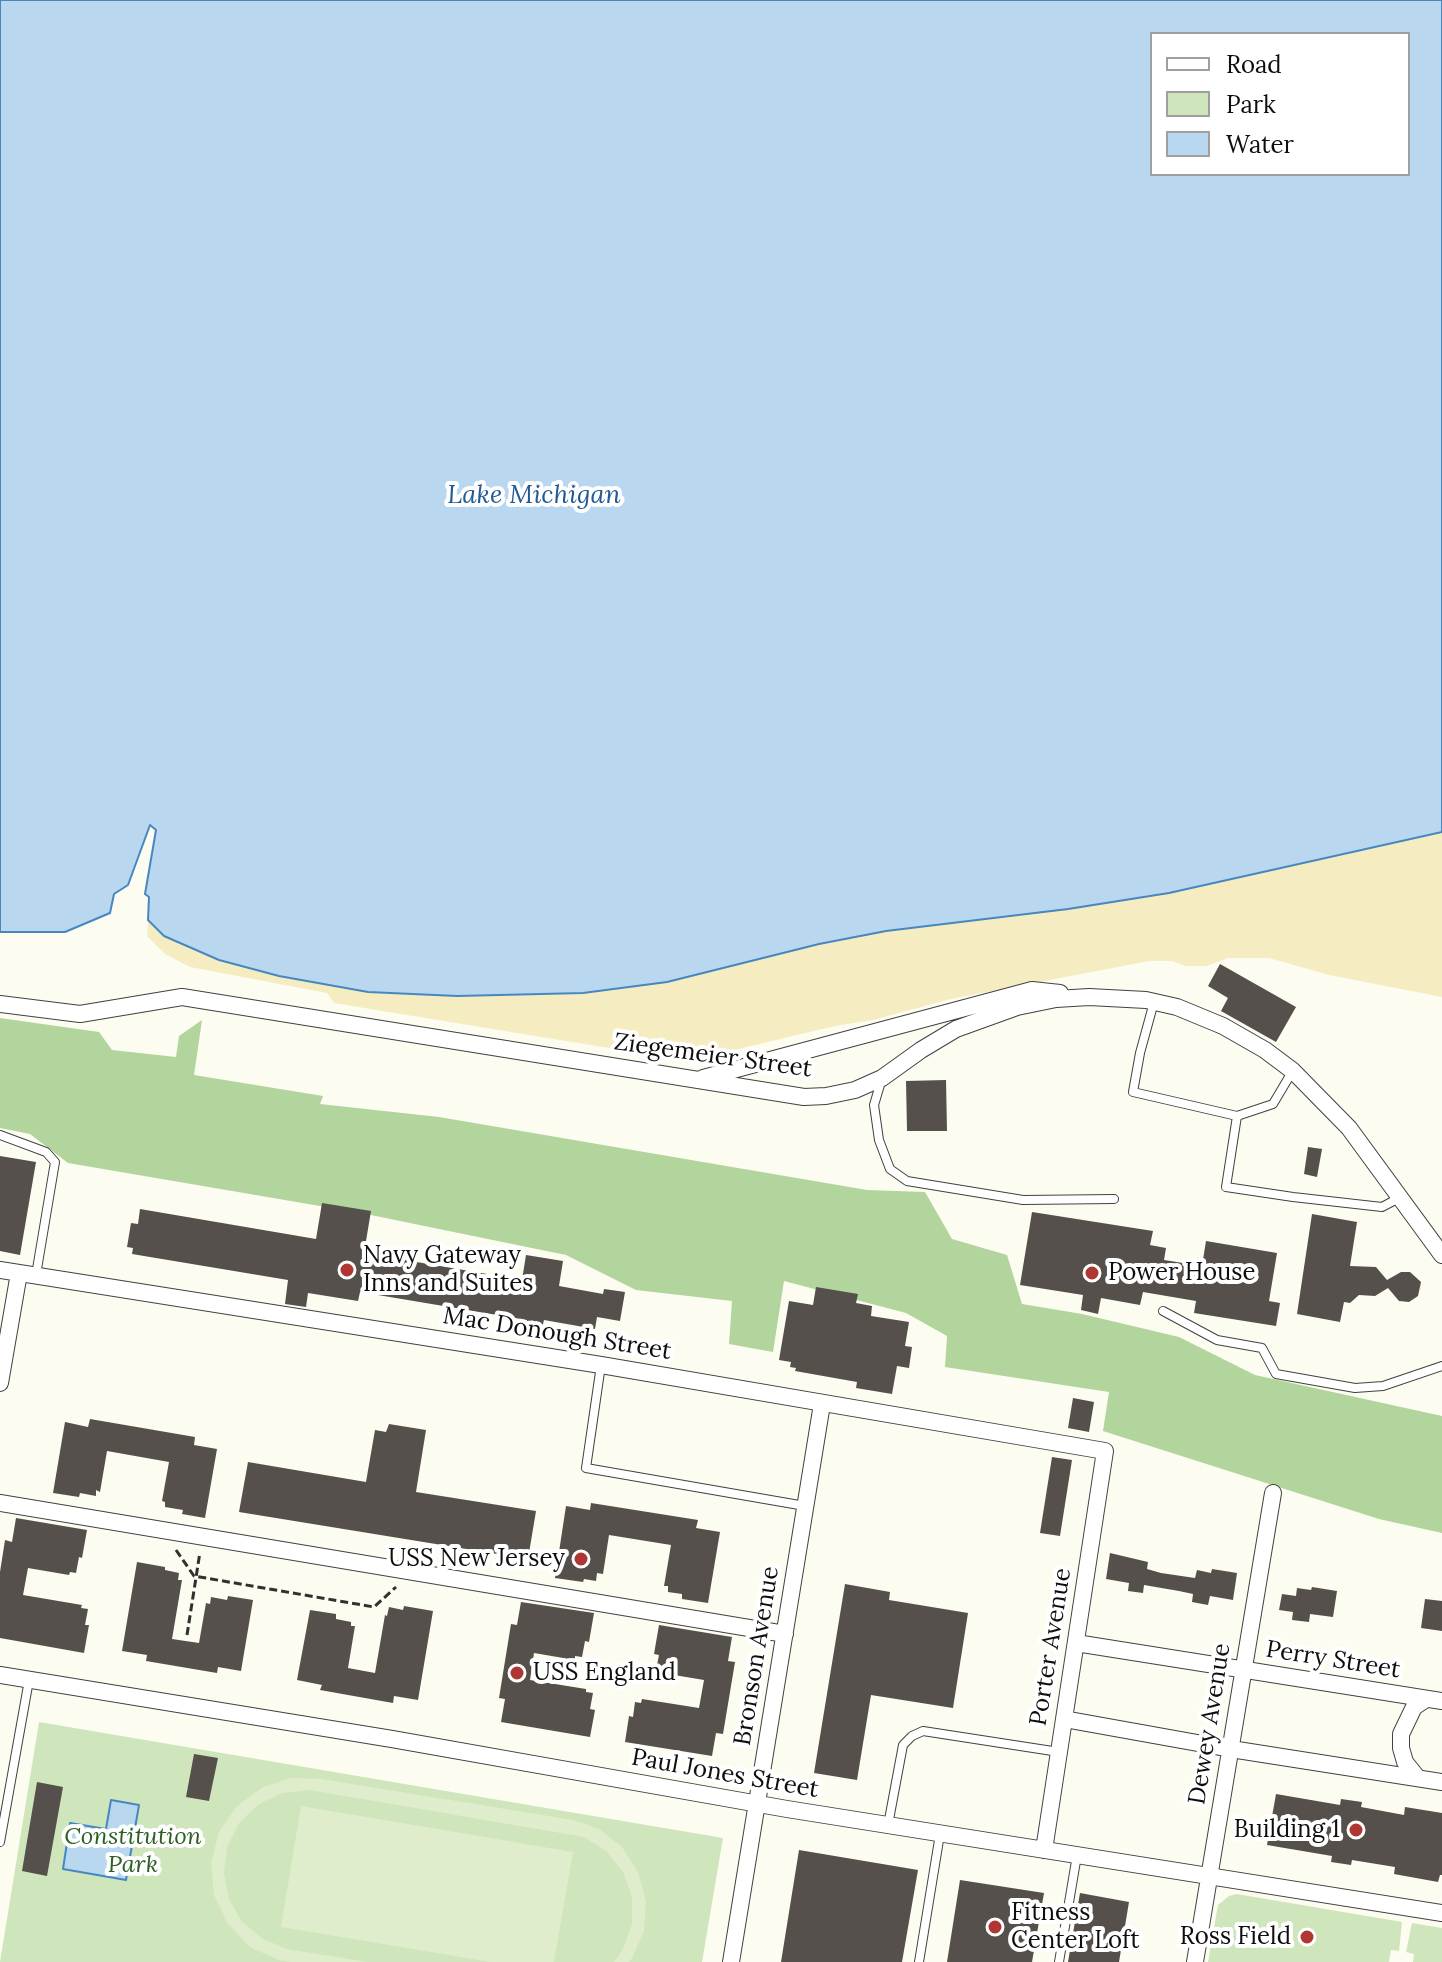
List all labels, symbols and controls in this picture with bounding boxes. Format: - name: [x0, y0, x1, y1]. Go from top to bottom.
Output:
- legend: [1150, 32, 1410, 176]
- text: Road: [1226, 49, 1282, 80]
- text: Park: [1226, 89, 1276, 120]
- text: Water: [1226, 129, 1294, 160]
- water label: Lake Michigan: [447, 480, 621, 512]
- street label: Ziegemeier Street: [612, 1028, 814, 1084]
- place label: Navy Gateway Inns and Suites: [363, 1242, 533, 1298]
- place label: Power House: [1108, 1259, 1255, 1287]
- marker: Navy Gateway Inns and Suites: [338, 1261, 356, 1279]
- marker: Power House: [1083, 1264, 1101, 1282]
- street label: Mac Donough Street: [441, 1302, 673, 1366]
- place label: USS New Jersey: [388, 1545, 565, 1573]
- marker: USS New Jersey: [572, 1550, 590, 1568]
- street label: Bronson Avenue: [729, 1564, 785, 1748]
- street label: Porter Avenue: [1024, 1566, 1078, 1728]
- street label: Perry Street: [1264, 1635, 1402, 1685]
- street label: Dewey Avenue: [1183, 1641, 1237, 1807]
- place label: USS England: [533, 1659, 676, 1687]
- marker: USS England: [508, 1664, 526, 1682]
- street label: Paul Jones Street: [629, 1743, 821, 1805]
- place label: Building 1: [1234, 1816, 1340, 1844]
- marker: Building 1: [1347, 1821, 1365, 1839]
- park label: Constitution Park: [64, 1823, 202, 1879]
- place label: Fitness Center Loft: [1011, 1899, 1140, 1955]
- marker: Fitness Center Loft: [986, 1918, 1004, 1936]
- place label: Ross Field: [1180, 1923, 1291, 1951]
- marker: Ross Field: [1298, 1928, 1316, 1946]

